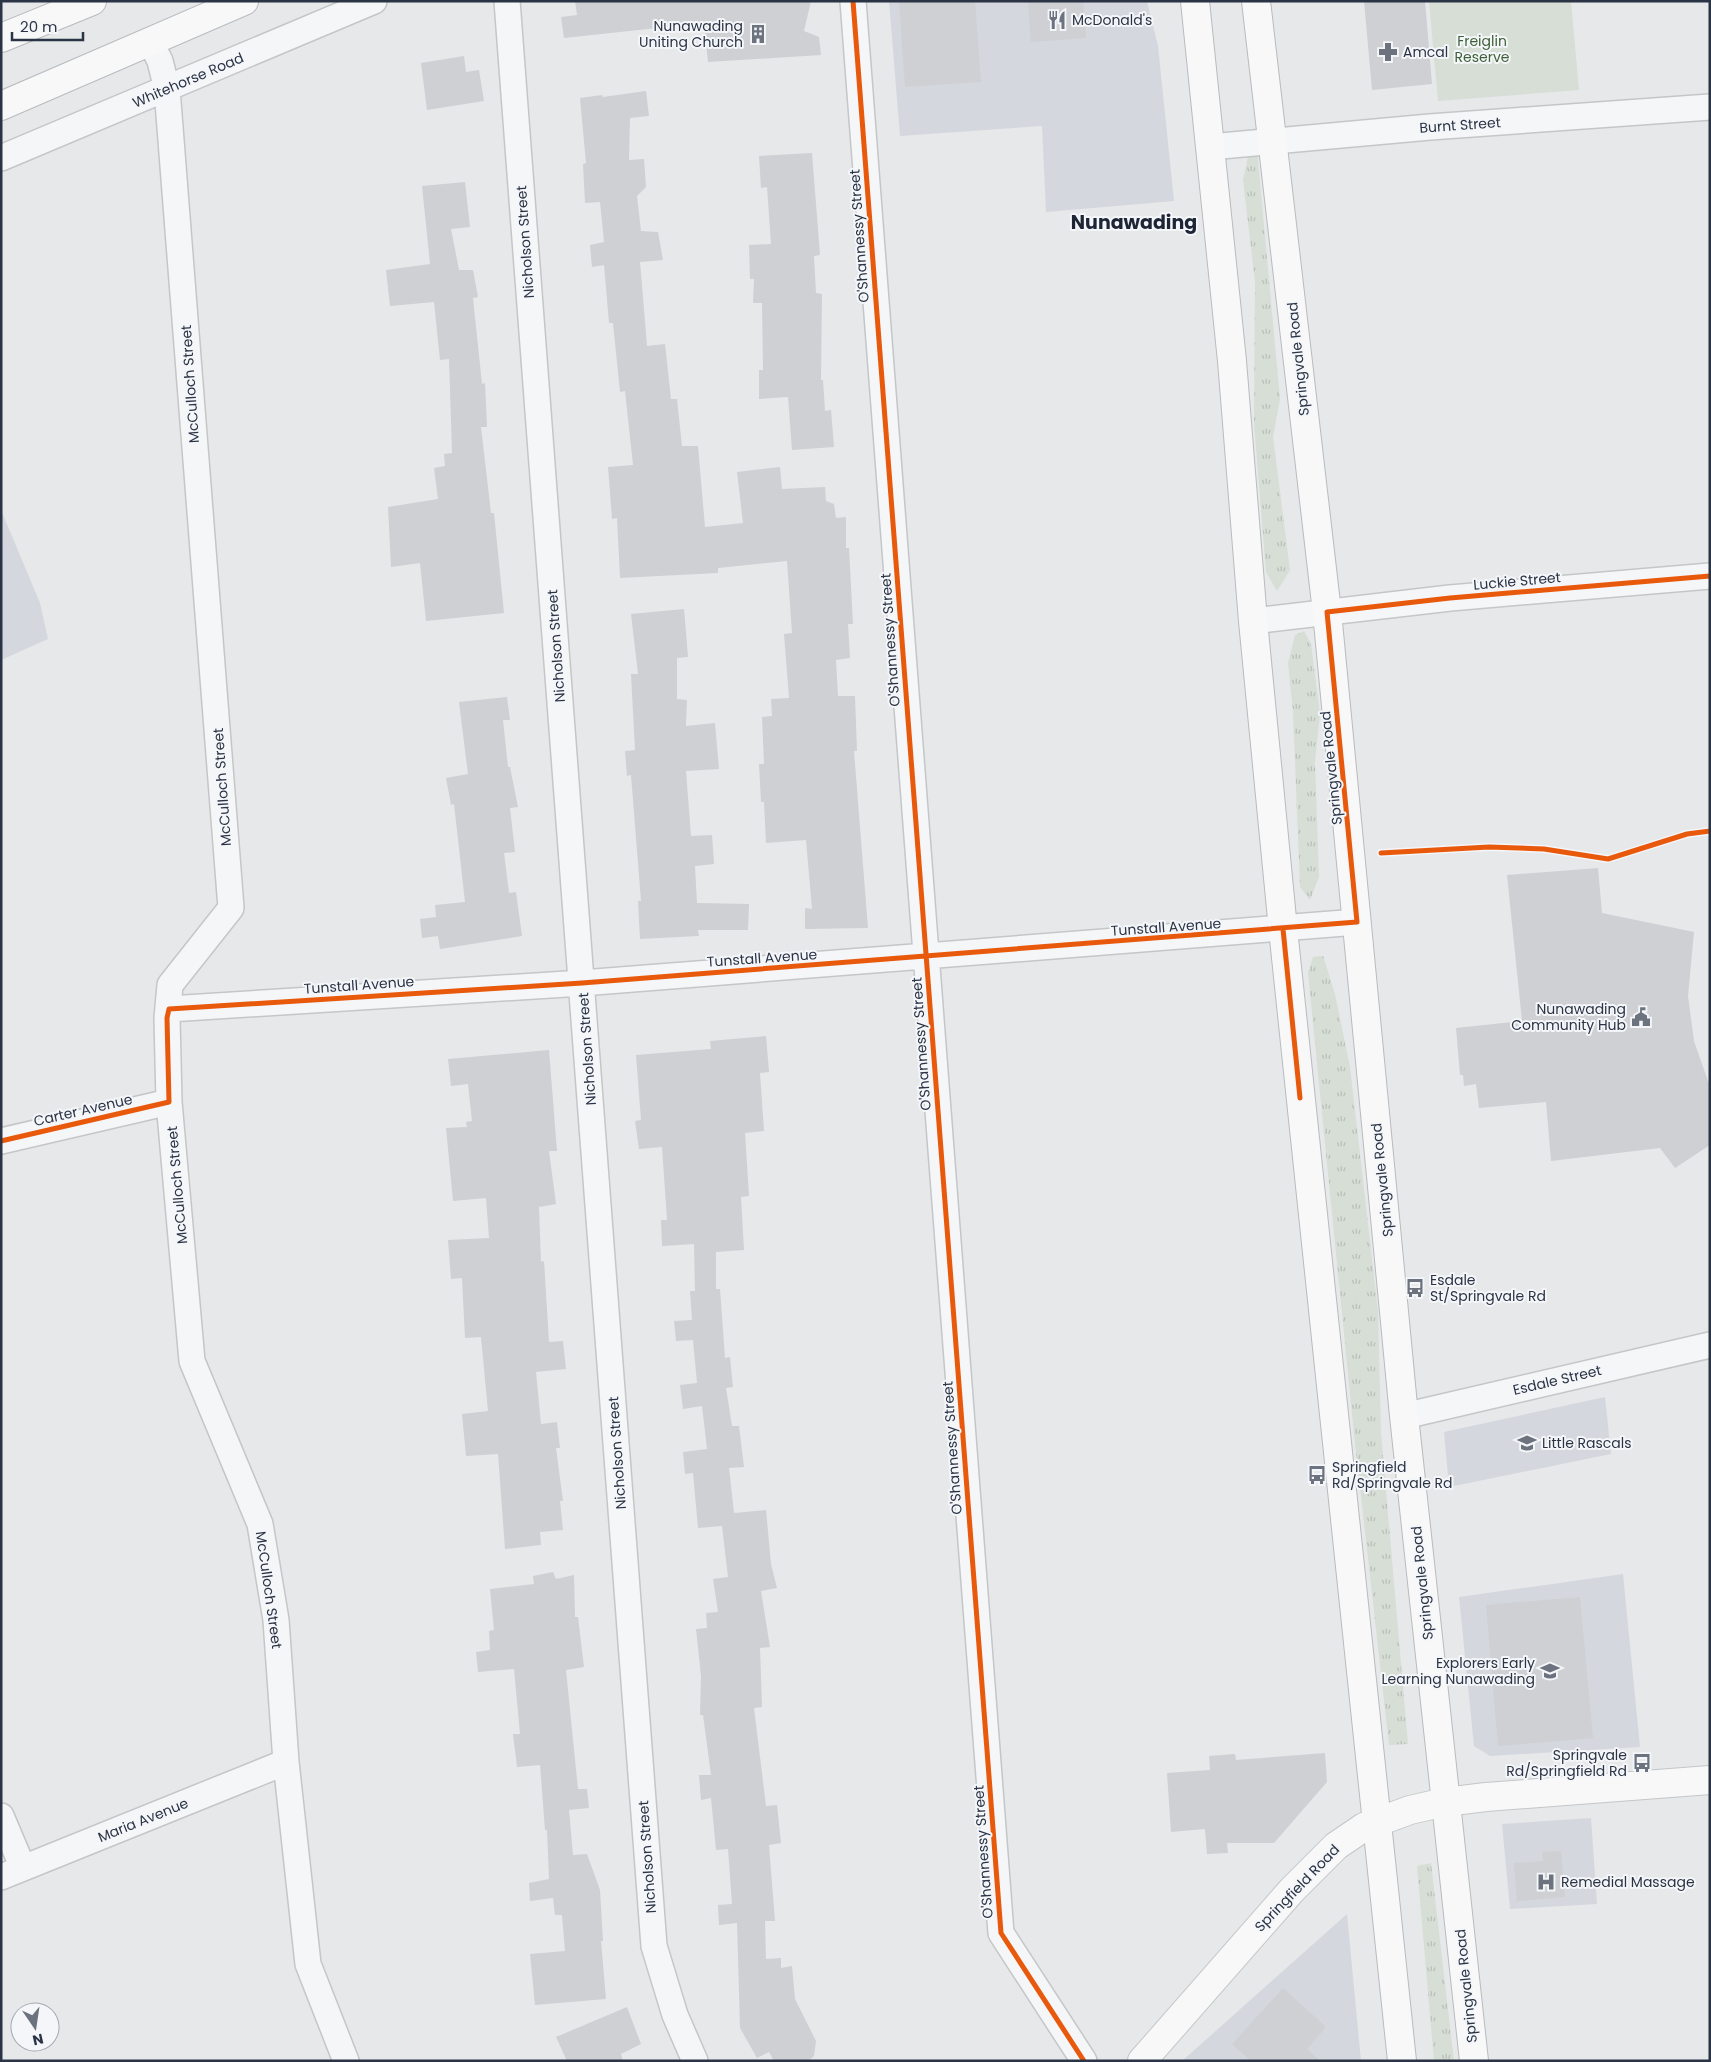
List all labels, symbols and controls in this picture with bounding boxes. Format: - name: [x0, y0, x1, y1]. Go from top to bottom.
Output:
- restaurant icon: McDonald's: [1046, 9, 1068, 31]
- scale bar: [12, 10, 84, 42]
- place label: McDonald's: [1072, 10, 1152, 30]
- text: 20 m: [20, 16, 58, 37]
- place label: Nunawading Uniting Church: [639, 16, 743, 52]
- building icon: Nunawading Uniting Church: [747, 23, 769, 45]
- park label: Freiglin Reserve: [1455, 31, 1510, 67]
- pharmacy icon: Amcal: [1377, 41, 1399, 63]
- place label: Amcal: [1403, 42, 1448, 62]
- street label: Whitehorse Road: [129, 48, 247, 112]
- street label: Burnt Street: [1419, 112, 1501, 138]
- street label: O'Shannessy Street: [844, 169, 874, 303]
- street label: Nicholson Street: [511, 185, 539, 299]
- district label: Nunawading: [1071, 209, 1197, 236]
- street label: Springvale Road: [1282, 301, 1314, 417]
- street label: McCulloch Street: [176, 324, 204, 444]
- street label: Luckie Street: [1473, 567, 1561, 595]
- street label: O'Shannessy Street: [875, 573, 905, 707]
- street label: Nicholson Street: [542, 589, 570, 703]
- street label: Springvale Road: [1315, 710, 1347, 826]
- street label: McCulloch Street: [208, 727, 236, 847]
- street label: Tunstall Avenue: [1110, 913, 1222, 941]
- street label: Tunstall Avenue: [706, 944, 818, 972]
- street label: Tunstall Avenue: [303, 971, 415, 999]
- street label: O'Shannessy Street: [906, 977, 936, 1111]
- street label: Nicholson Street: [573, 992, 601, 1106]
- place label: Nunawading Community Hub: [1511, 999, 1626, 1035]
- public building icon: Nunawading Community Hub: [1630, 1006, 1652, 1028]
- street label: Carter Avenue: [32, 1089, 135, 1131]
- street label: Springvale Road: [1366, 1122, 1398, 1238]
- street label: McCulloch Street: [162, 1125, 192, 1245]
- place label: Esdale St/Springvale Rd: [1430, 1270, 1546, 1306]
- bus stop icon: Esdale St/Springvale Rd: [1404, 1277, 1426, 1299]
- street label: Esdale Street: [1511, 1360, 1603, 1400]
- street label: O'Shannessy Street: [937, 1381, 967, 1515]
- street label: Nicholson Street: [603, 1396, 631, 1510]
- school or university icon: Little Rascals: [1516, 1432, 1538, 1454]
- place label: Little Rascals: [1542, 1433, 1632, 1453]
- place label: Springfield Rd/Springvale Rd: [1332, 1457, 1453, 1493]
- bus stop icon: Springfield Rd/Springvale Rd: [1306, 1464, 1328, 1486]
- street label: Springvale Road: [1406, 1525, 1438, 1641]
- street label: McCulloch Street: [251, 1530, 287, 1650]
- place label: Explorers Early Learning Nunawading: [1382, 1653, 1535, 1689]
- school or university icon: Explorers Early Learning Nunawading: [1539, 1660, 1561, 1682]
- place label: Springvale Rd/Springfield Rd: [1506, 1745, 1627, 1781]
- bus stop icon: Springvale Rd/Springfield Rd: [1631, 1752, 1653, 1774]
- street label: O'Shannessy Street: [968, 1785, 998, 1919]
- street label: Maria Avenue: [95, 1793, 192, 1847]
- street label: Nicholson Street: [633, 1800, 661, 1914]
- street label: Springfield Road: [1250, 1840, 1344, 1936]
- hospital icon: Remedial Massage: [1535, 1871, 1557, 1893]
- place label: Remedial Massage: [1561, 1872, 1695, 1892]
- street label: Springvale Road: [1450, 1928, 1482, 2044]
- north arrow: [10, 2002, 60, 2052]
- text: N: [31, 2029, 45, 2051]

